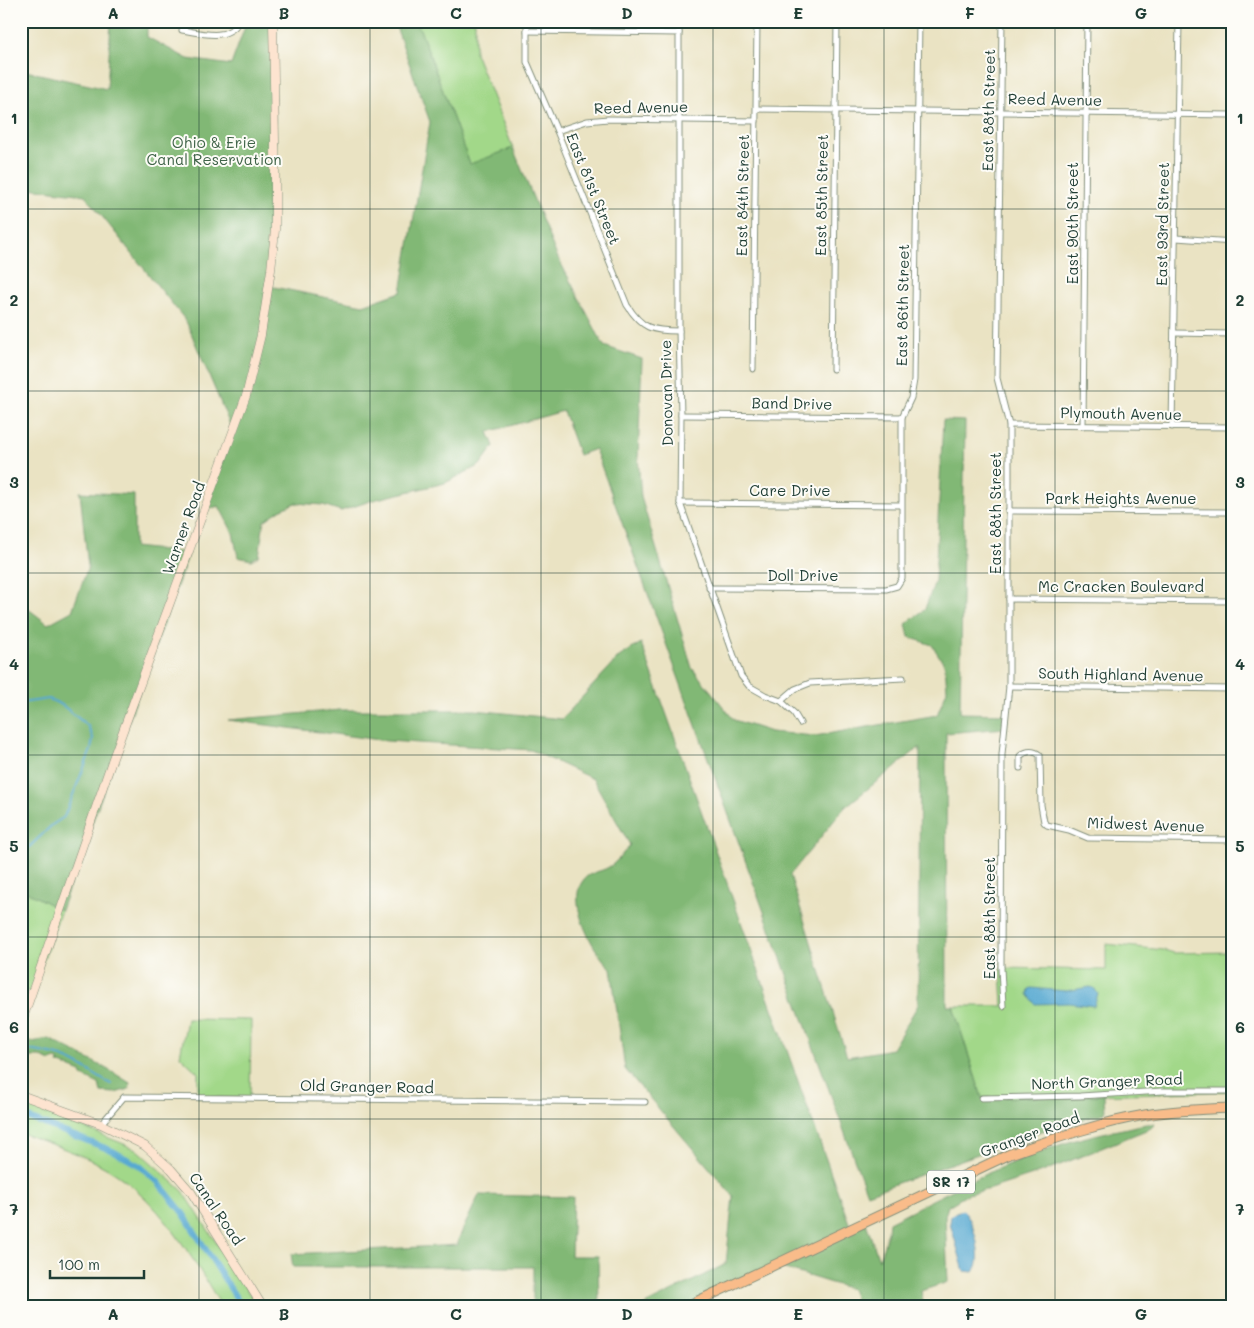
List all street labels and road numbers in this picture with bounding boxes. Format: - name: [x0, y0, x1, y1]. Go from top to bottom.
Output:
- street label: East 88th Street: [977, 49, 999, 171]
- street label: Reed Avenue: [1008, 88, 1102, 110]
- street label: Reed Avenue: [594, 96, 688, 118]
- street label: East 81st Street: [562, 130, 625, 247]
- street label: East 84th Street: [731, 134, 753, 256]
- street label: East 85th Street: [810, 134, 832, 256]
- street label: East 90th Street: [1062, 162, 1082, 284]
- street label: East 93rd Street: [1151, 162, 1173, 286]
- street label: East 86th Street: [891, 244, 913, 366]
- street label: Donovan Drive: [655, 340, 677, 446]
- street label: Band Drive: [751, 392, 833, 414]
- street label: Plymouth Avenue: [1060, 402, 1182, 424]
- street label: East 88th Street: [985, 452, 1005, 574]
- street label: Warner Road: [157, 479, 209, 577]
- street label: Care Drive: [749, 480, 831, 500]
- street label: Park Heights Avenue: [1045, 488, 1197, 508]
- street label: Doll Drive: [767, 565, 839, 585]
- street label: Mc Cracken Boulevard: [1038, 576, 1204, 596]
- street label: South Highland Avenue: [1038, 663, 1204, 685]
- street label: Midwest Avenue: [1087, 812, 1205, 836]
- street label: East 88th Street: [979, 857, 999, 979]
- street label: North Granger Road: [1031, 1068, 1183, 1094]
- street label: Old Granger Road: [300, 1075, 434, 1097]
- street label: Granger Road: [977, 1107, 1082, 1161]
- street label: Canal Road: [185, 1168, 249, 1249]
- road number: SR 17: [927, 1170, 975, 1194]

